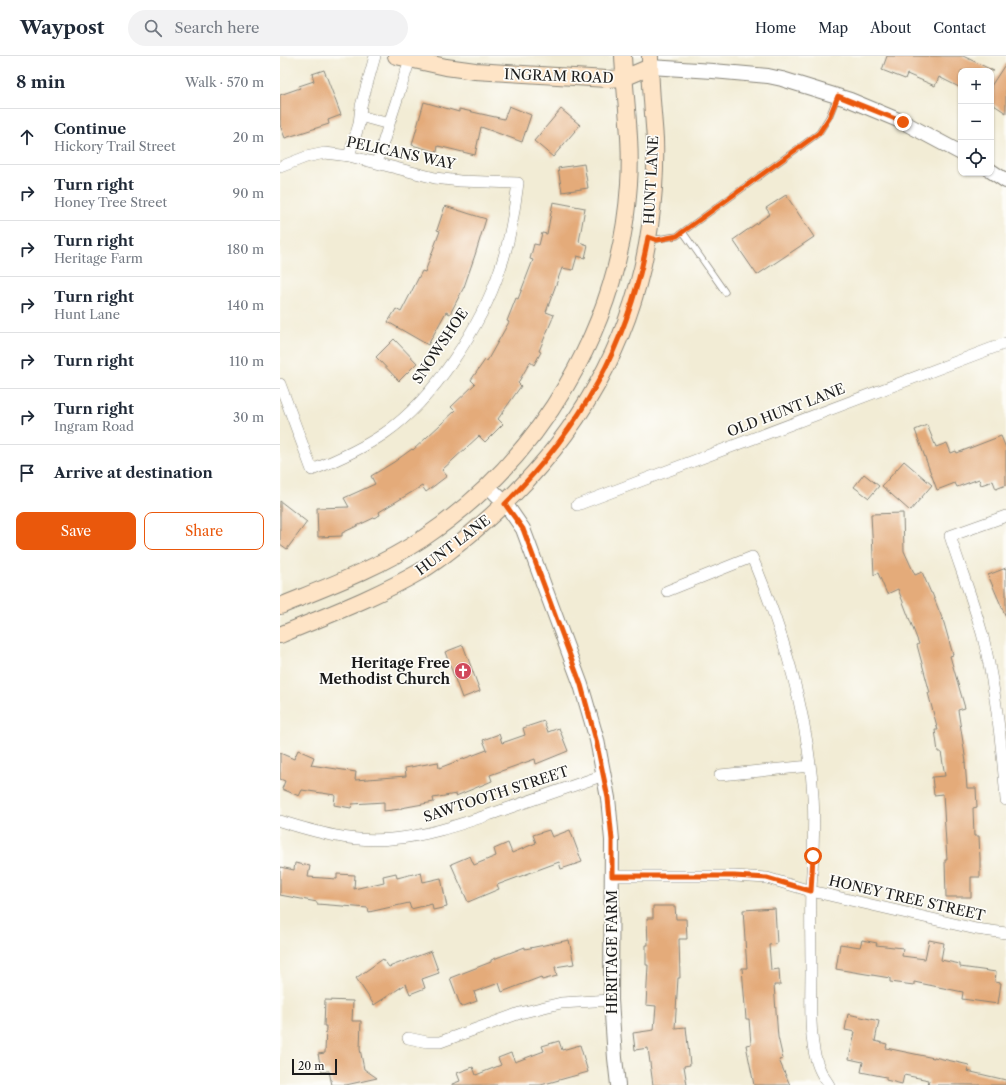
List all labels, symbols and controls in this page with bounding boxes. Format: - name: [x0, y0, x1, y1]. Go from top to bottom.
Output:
- search box: [128, 10, 408, 46]
- text: Waypost: [20, 16, 104, 39]
- icon: search: [142, 17, 164, 39]
- text: Search here: [174, 18, 259, 37]
- text: Home: [755, 19, 796, 37]
- text: Map: [818, 19, 848, 37]
- text: About: [870, 19, 911, 37]
- text: Contact: [933, 19, 986, 37]
- street label: INGRAM ROAD: [504, 65, 614, 87]
- map controls: [958, 68, 994, 176]
- button: +: [958, 68, 994, 104]
- text: 8 min: [16, 72, 65, 92]
- text: Walk · 570 m: [185, 74, 264, 90]
- button: −: [958, 104, 994, 140]
- route end: [894, 113, 912, 131]
- text: Continue: [54, 119, 126, 138]
- icon: ahead: [16, 126, 38, 148]
- text: 20 m: [233, 129, 264, 145]
- street label: PELICANS WAY: [345, 133, 458, 174]
- street label: HUNT LANE: [640, 135, 662, 225]
- text: Hickory Trail Street: [54, 138, 176, 154]
- button: locate: [958, 140, 994, 176]
- text: Turn right: [54, 175, 134, 194]
- icon: right: [16, 182, 38, 204]
- text: 90 m: [233, 185, 264, 201]
- text: Honey Tree Street: [54, 194, 167, 210]
- text: Turn right: [54, 231, 134, 250]
- icon: right: [16, 238, 38, 260]
- text: 180 m: [227, 241, 264, 257]
- text: Heritage Farm: [54, 250, 143, 266]
- text: Turn right: [54, 287, 134, 306]
- icon: right: [16, 294, 38, 316]
- text: 140 m: [227, 297, 264, 313]
- street label: SNOWSHOE: [408, 305, 472, 387]
- text: Hunt Lane: [54, 306, 120, 322]
- icon: right: [16, 350, 38, 372]
- text: Turn right: [54, 351, 134, 370]
- text: 110 m: [229, 353, 264, 369]
- street label: OLD HUNT LANE: [725, 379, 847, 441]
- text: Turn right: [54, 399, 134, 418]
- icon: right: [16, 406, 38, 428]
- text: 30 m: [233, 409, 264, 425]
- text: Ingram Road: [54, 418, 134, 434]
- icon: arrive: [16, 462, 38, 484]
- text: Arrive at destination: [54, 463, 213, 482]
- street label: HUNT LANE: [412, 511, 494, 579]
- button: Save: [16, 512, 136, 550]
- button: Share: [144, 512, 264, 550]
- place label: Heritage Free Methodist Church: [319, 654, 450, 688]
- church icon: Heritage Free Methodist Church: [453, 661, 473, 681]
- street label: SAWTOOTH STREET: [421, 762, 571, 826]
- route start: [804, 847, 822, 865]
- street label: HONEY TREE STREET: [827, 871, 987, 925]
- street label: HERITAGE FARM: [603, 890, 621, 1014]
- scale bar: [292, 1057, 337, 1076]
- text: 20 m: [298, 1059, 324, 1073]

